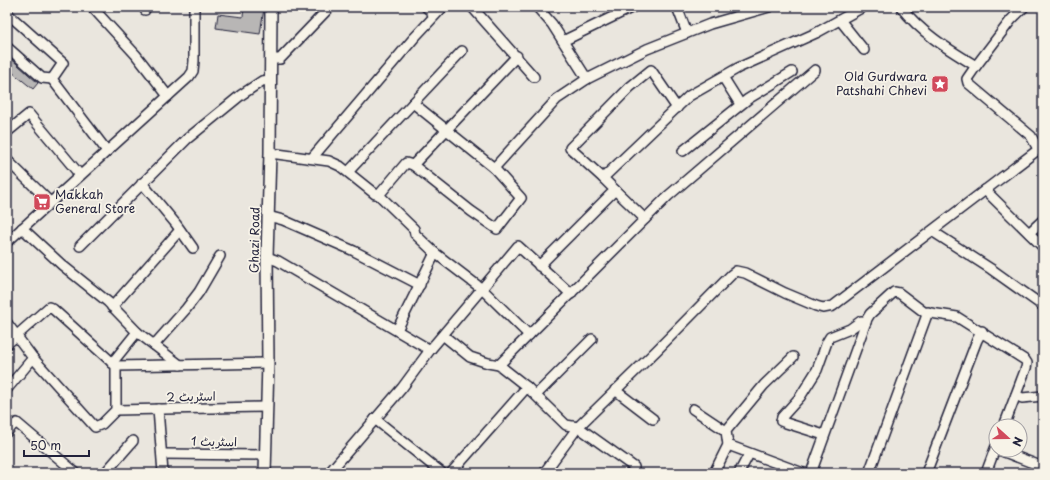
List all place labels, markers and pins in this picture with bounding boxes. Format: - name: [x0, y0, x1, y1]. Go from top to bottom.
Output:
- place label: Old Gurdwara Patshahi Chhevi: [836, 67, 927, 99]
- place icon: Old Gurdwara Patshahi Chhevi: [930, 74, 950, 94]
- place label: Makkah General Store: [55, 185, 135, 217]
- supermarket icon: Makkah General Store: [32, 192, 52, 212]

